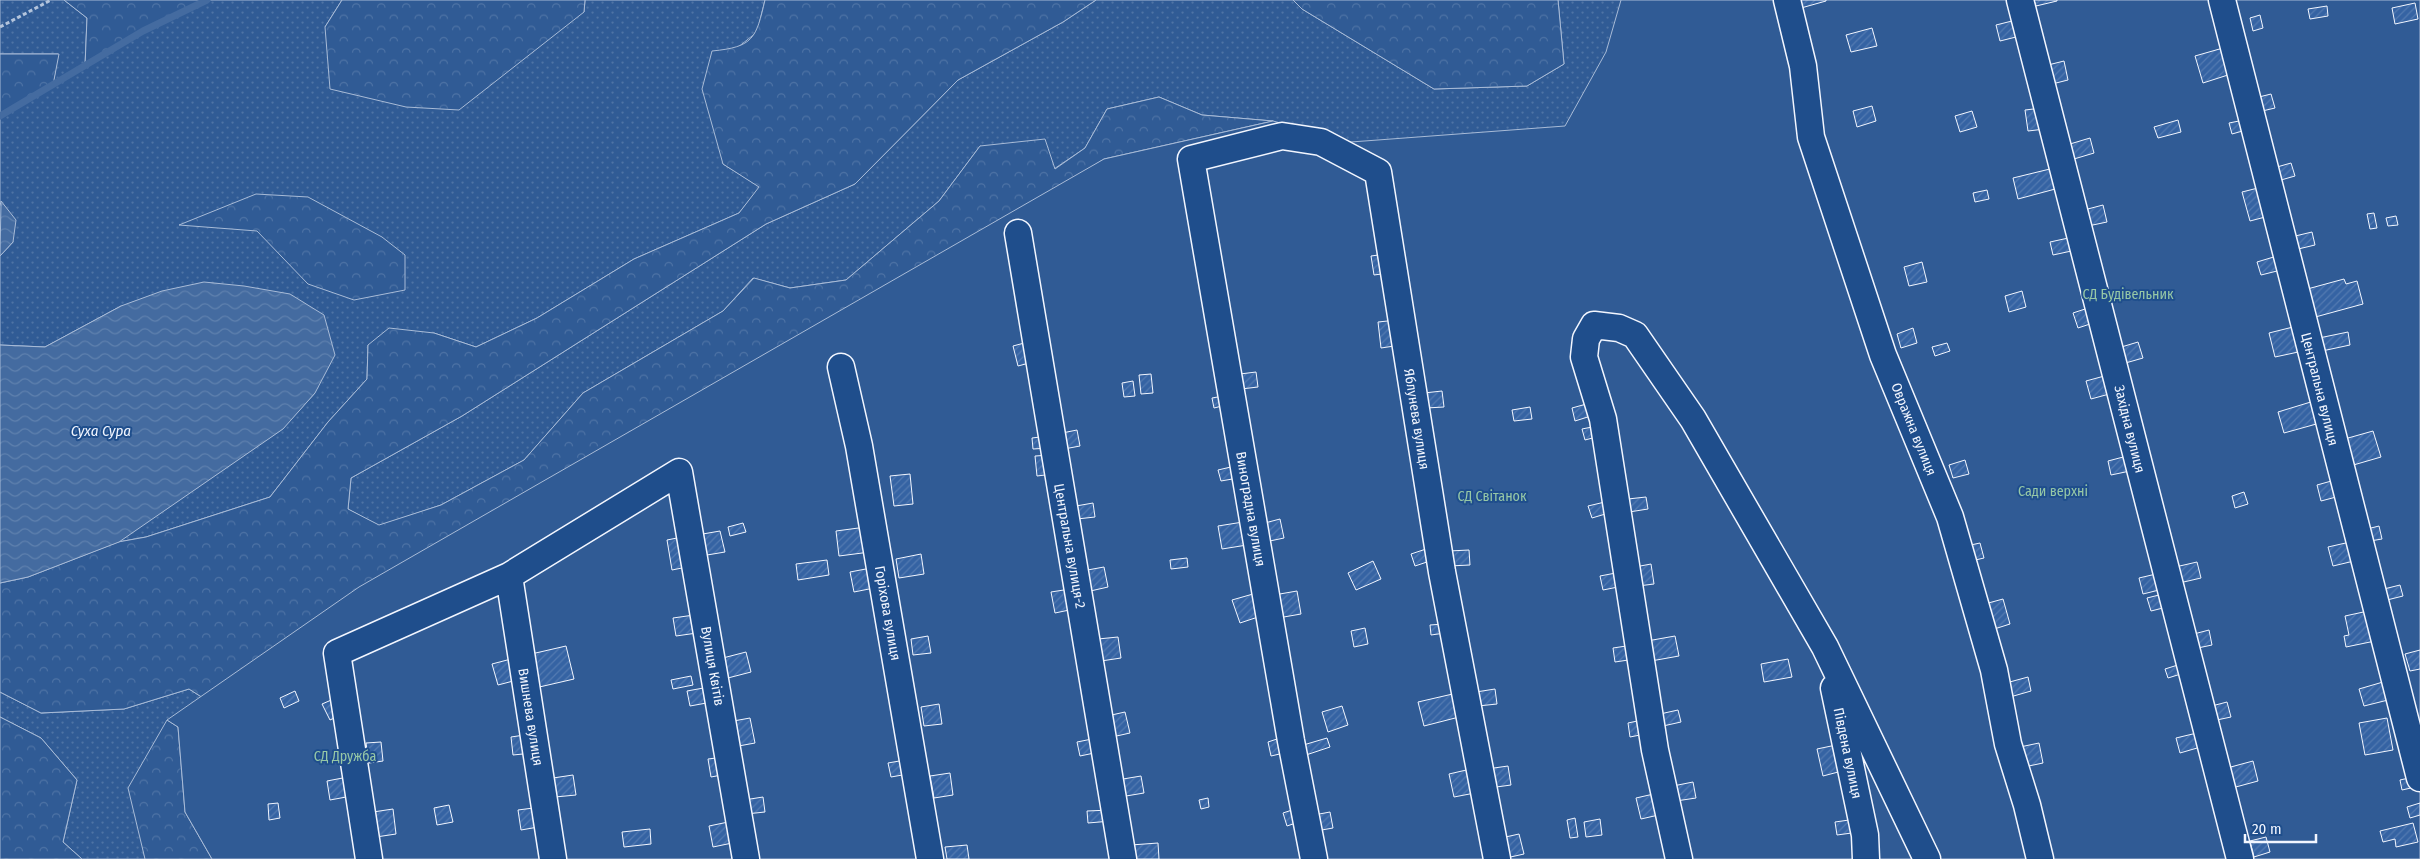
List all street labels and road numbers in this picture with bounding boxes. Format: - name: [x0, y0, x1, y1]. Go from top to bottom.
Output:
- street label: Центральна вулиця: [2297, 331, 2342, 447]
- street label: Яблунева вулиця: [1400, 368, 1433, 471]
- street label: Овражна вулиця: [1887, 380, 1940, 478]
- street label: Західна вулиця: [2110, 383, 2149, 475]
- street label: Виноградна вулиця: [1232, 450, 1269, 568]
- street label: Центральна вулиця-2: [1050, 482, 1089, 610]
- street label: Горіхова вулиця: [871, 564, 904, 662]
- street label: Вулиця Квітів: [697, 625, 728, 707]
- street label: Вишнева вулиця: [514, 667, 547, 767]
- street label: Південа вулиця: [1830, 706, 1865, 800]

